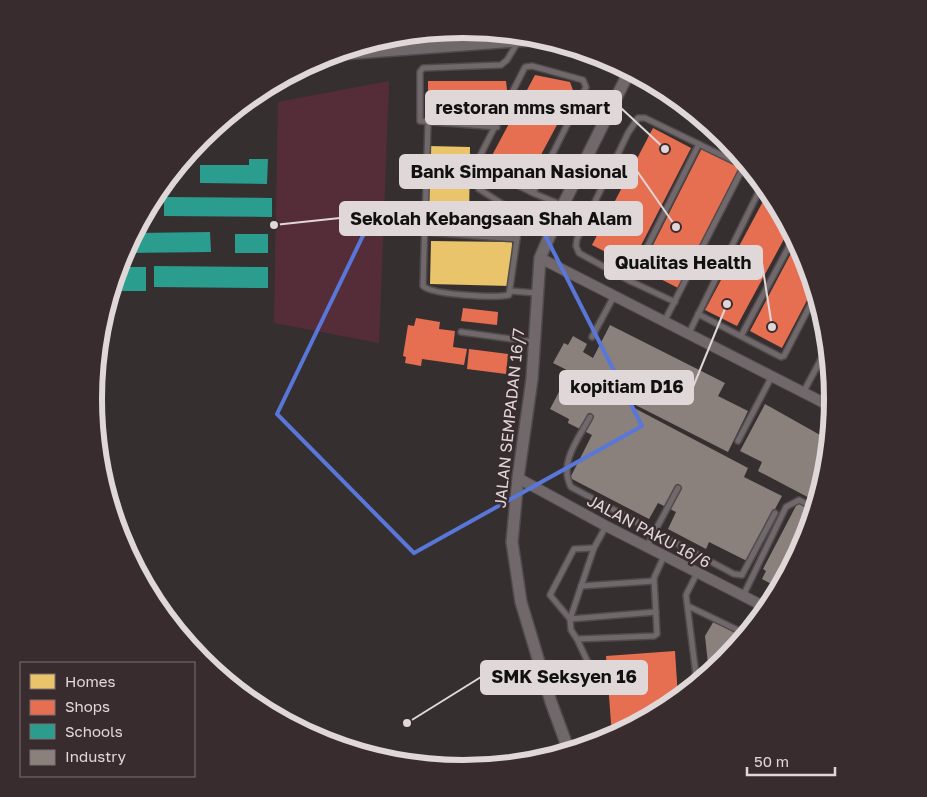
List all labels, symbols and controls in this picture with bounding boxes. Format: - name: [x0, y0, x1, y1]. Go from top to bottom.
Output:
- callout: restoran mms smart: [426, 91, 621, 124]
- text: restoran mms smart: [436, 96, 610, 118]
- callout: Bank Simpanan Nasional: [400, 155, 637, 188]
- text: Bank Simpanan Nasional: [410, 160, 628, 182]
- callout: Sekolah Kebangsaan Shah Alam: [340, 202, 642, 235]
- text: Sekolah Kebangsaan Shah Alam: [350, 207, 632, 229]
- callout: Qualitas Health: [605, 246, 762, 279]
- text: Qualitas Health: [615, 251, 751, 273]
- street label: JALAN SEMPADAN 16/7: [490, 327, 528, 509]
- callout: kopitiam D16: [560, 371, 693, 404]
- text: kopitiam D16: [570, 375, 684, 397]
- street label: JALAN PAKU 16/6: [584, 490, 714, 572]
- callout: SMK Seksyen 16: [481, 661, 647, 694]
- legend: [20, 662, 195, 777]
- text: SMK Seksyen 16: [491, 665, 637, 687]
- text: Homes: [65, 672, 115, 690]
- text: Shops: [65, 697, 110, 715]
- text: Schools: [65, 722, 123, 740]
- scale bar: [747, 744, 834, 776]
- text: Industry: [65, 747, 126, 765]
- text: 50 m: [754, 752, 789, 770]

